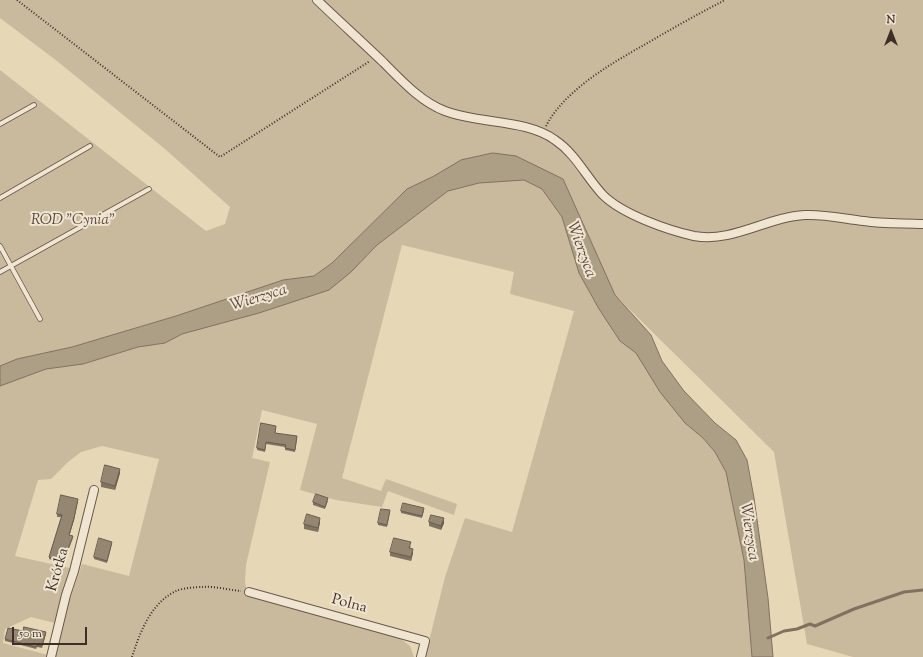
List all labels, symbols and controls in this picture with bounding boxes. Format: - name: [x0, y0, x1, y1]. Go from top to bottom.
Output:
- north arrow: [871, 12, 911, 52]
- text: N: [887, 12, 895, 28]
- park label: ROD "Cynia": [31, 212, 115, 230]
- water label: Wierzyca: [561, 219, 599, 281]
- water label: Wierzyca: [228, 281, 290, 317]
- water label: Wierzyca: [734, 502, 762, 562]
- street label: Krótka: [44, 546, 74, 594]
- street label: Polna: [329, 592, 369, 618]
- scale bar: [14, 619, 89, 645]
- text: 50 m: [19, 625, 42, 643]

